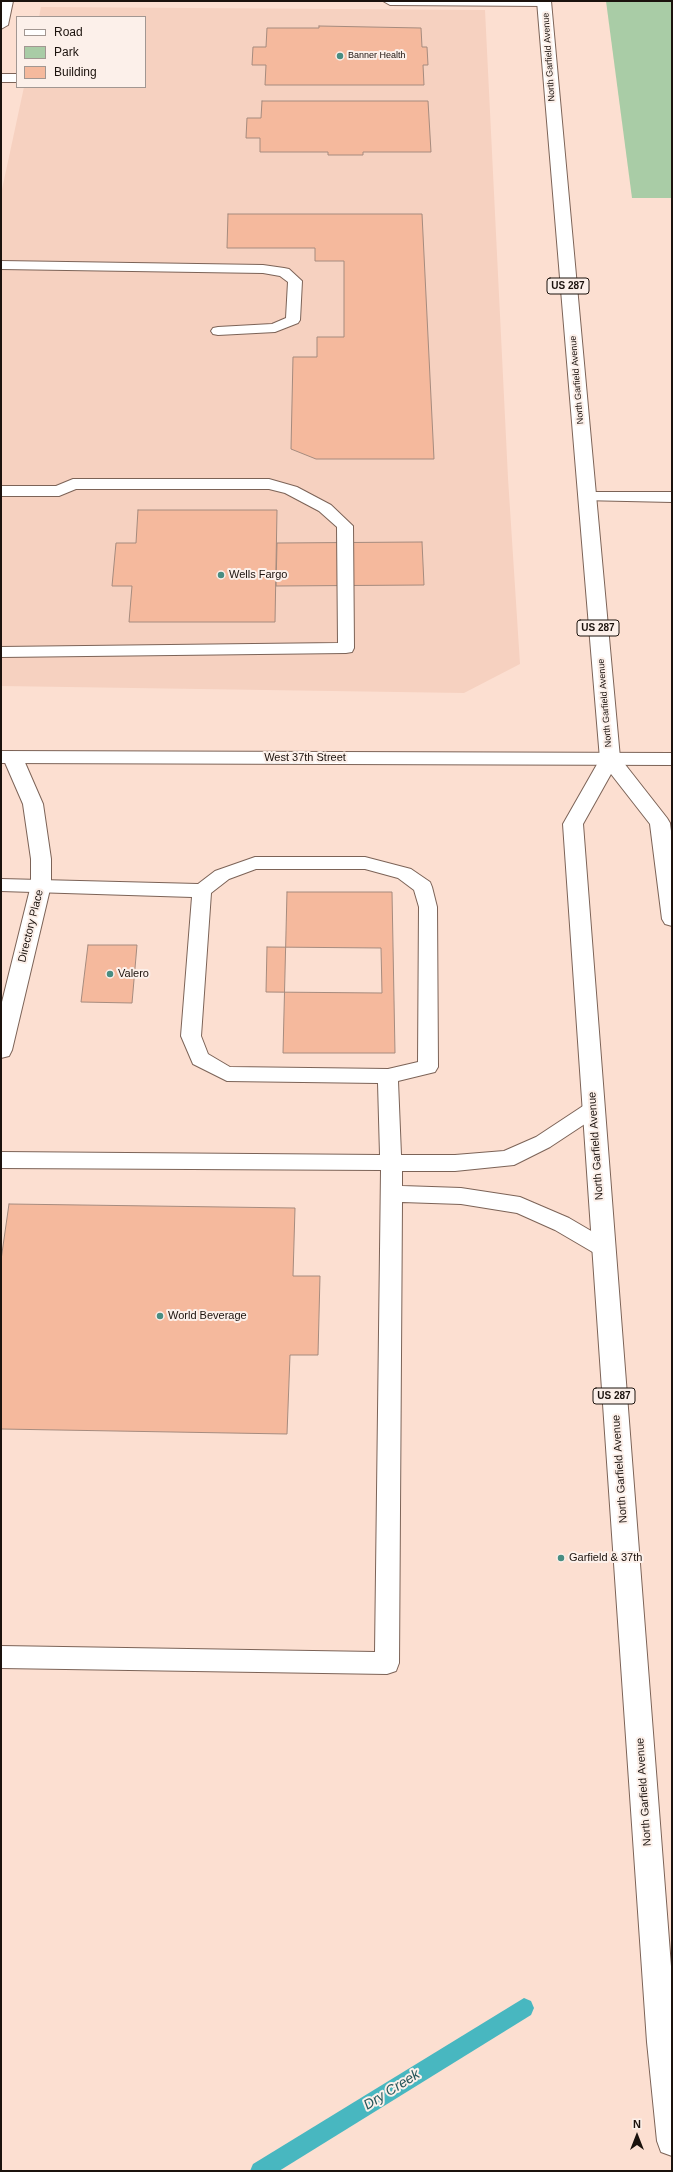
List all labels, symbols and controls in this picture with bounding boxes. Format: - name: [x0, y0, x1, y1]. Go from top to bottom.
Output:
- street label: North Garfield Avenue: [541, 12, 557, 102]
- legend: [16, 16, 146, 88]
- text: Road: [54, 25, 83, 39]
- text: Park: [54, 45, 79, 59]
- marker: Banner Health: [335, 51, 345, 61]
- place label: Banner Health: [348, 51, 406, 61]
- text: Building: [54, 65, 97, 79]
- road number: US 287: [547, 278, 589, 294]
- street label: North Garfield Avenue: [568, 335, 586, 425]
- place label: Wells Fargo: [229, 568, 287, 582]
- marker: Wells Fargo: [216, 570, 226, 580]
- road number: US 287: [577, 620, 619, 636]
- street label: North Garfield Avenue: [596, 658, 614, 748]
- street label: West 37th Street: [264, 751, 346, 765]
- street label: Directory Place: [16, 888, 46, 964]
- place label: Valero: [118, 967, 149, 981]
- marker: Valero: [105, 969, 115, 979]
- street label: North Garfield Avenue: [586, 1091, 606, 1201]
- place label: World Beverage: [168, 1309, 247, 1323]
- marker: World Beverage: [155, 1311, 165, 1321]
- road number: US 287: [593, 1388, 635, 1404]
- street label: North Garfield Avenue: [610, 1414, 630, 1524]
- place label: Garfield & 37th: [569, 1551, 642, 1565]
- marker: Garfield & 37th: [556, 1553, 566, 1563]
- street label: North Garfield Avenue: [634, 1737, 654, 1847]
- water label: Dry Creek: [361, 2066, 423, 2114]
- north arrow: [617, 2116, 657, 2156]
- text: N: [633, 2118, 641, 2130]

